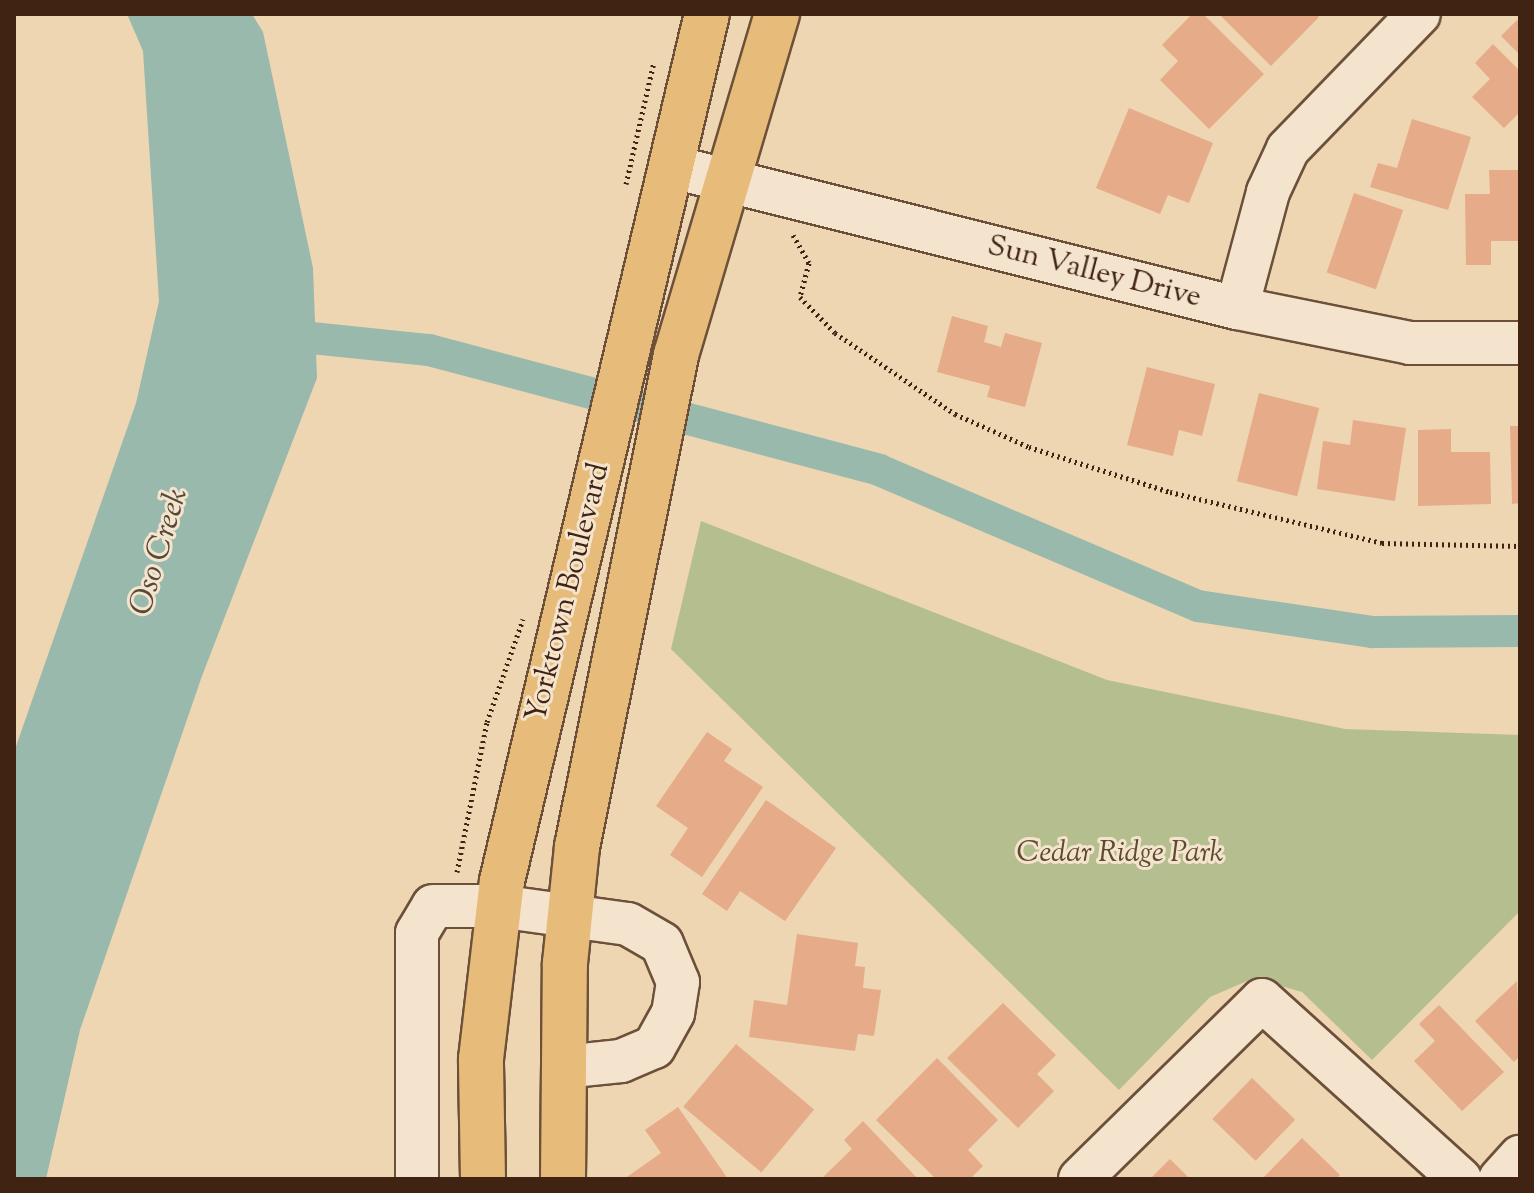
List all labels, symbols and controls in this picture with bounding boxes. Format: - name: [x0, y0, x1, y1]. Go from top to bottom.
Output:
- street label: Sun Valley Drive: [983, 229, 1205, 317]
- street label: Yorktown Boulevard: [519, 460, 619, 726]
- water label: Oso Creek: [123, 484, 197, 620]
- park label: Cedar Ridge Park: [1017, 836, 1223, 872]

